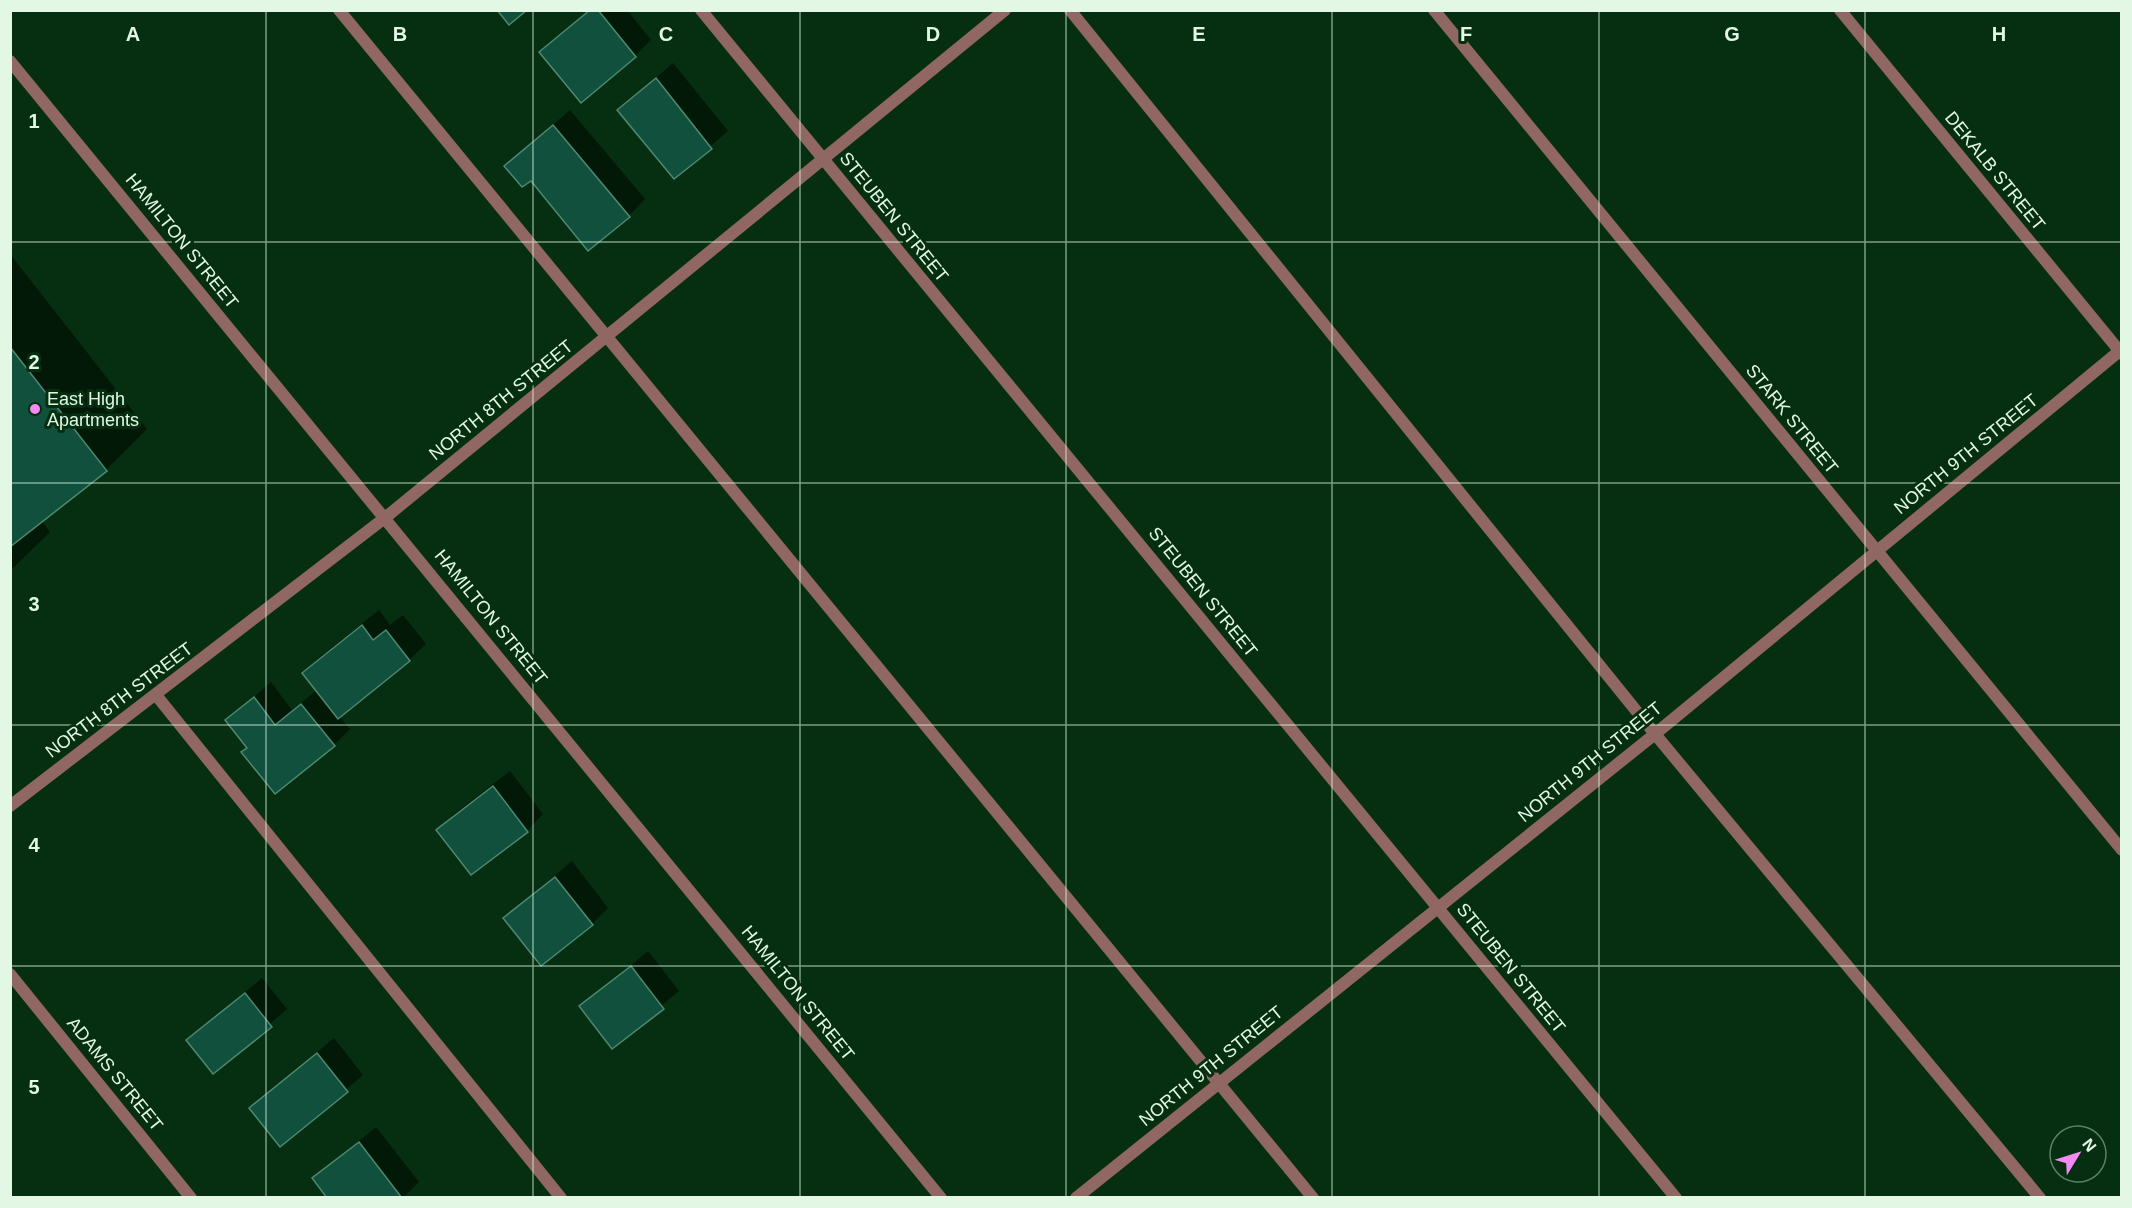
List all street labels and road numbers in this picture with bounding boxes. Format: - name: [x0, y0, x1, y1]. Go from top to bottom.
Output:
- street label: DEKALB STREET: [1941, 108, 2049, 234]
- street label: STEUBEN STREET: [836, 148, 952, 286]
- street label: HAMILTON STREET: [122, 170, 242, 312]
- street label: NORTH 8TH STREET: [425, 336, 577, 464]
- street label: STARK STREET: [1742, 360, 1842, 478]
- street label: NORTH 9TH STREET: [1890, 390, 2042, 518]
- street label: STEUBEN STREET: [1145, 523, 1261, 661]
- street label: HAMILTON STREET: [431, 546, 551, 688]
- street label: NORTH 8TH STREET: [42, 638, 196, 762]
- street label: NORTH 9TH STREET: [1514, 698, 1666, 826]
- street label: STEUBEN STREET: [1453, 899, 1569, 1037]
- street label: HAMILTON STREET: [738, 922, 858, 1064]
- street label: NORTH 9TH STREET: [1135, 1002, 1287, 1130]
- street label: ADAMS STREET: [63, 1013, 167, 1135]

